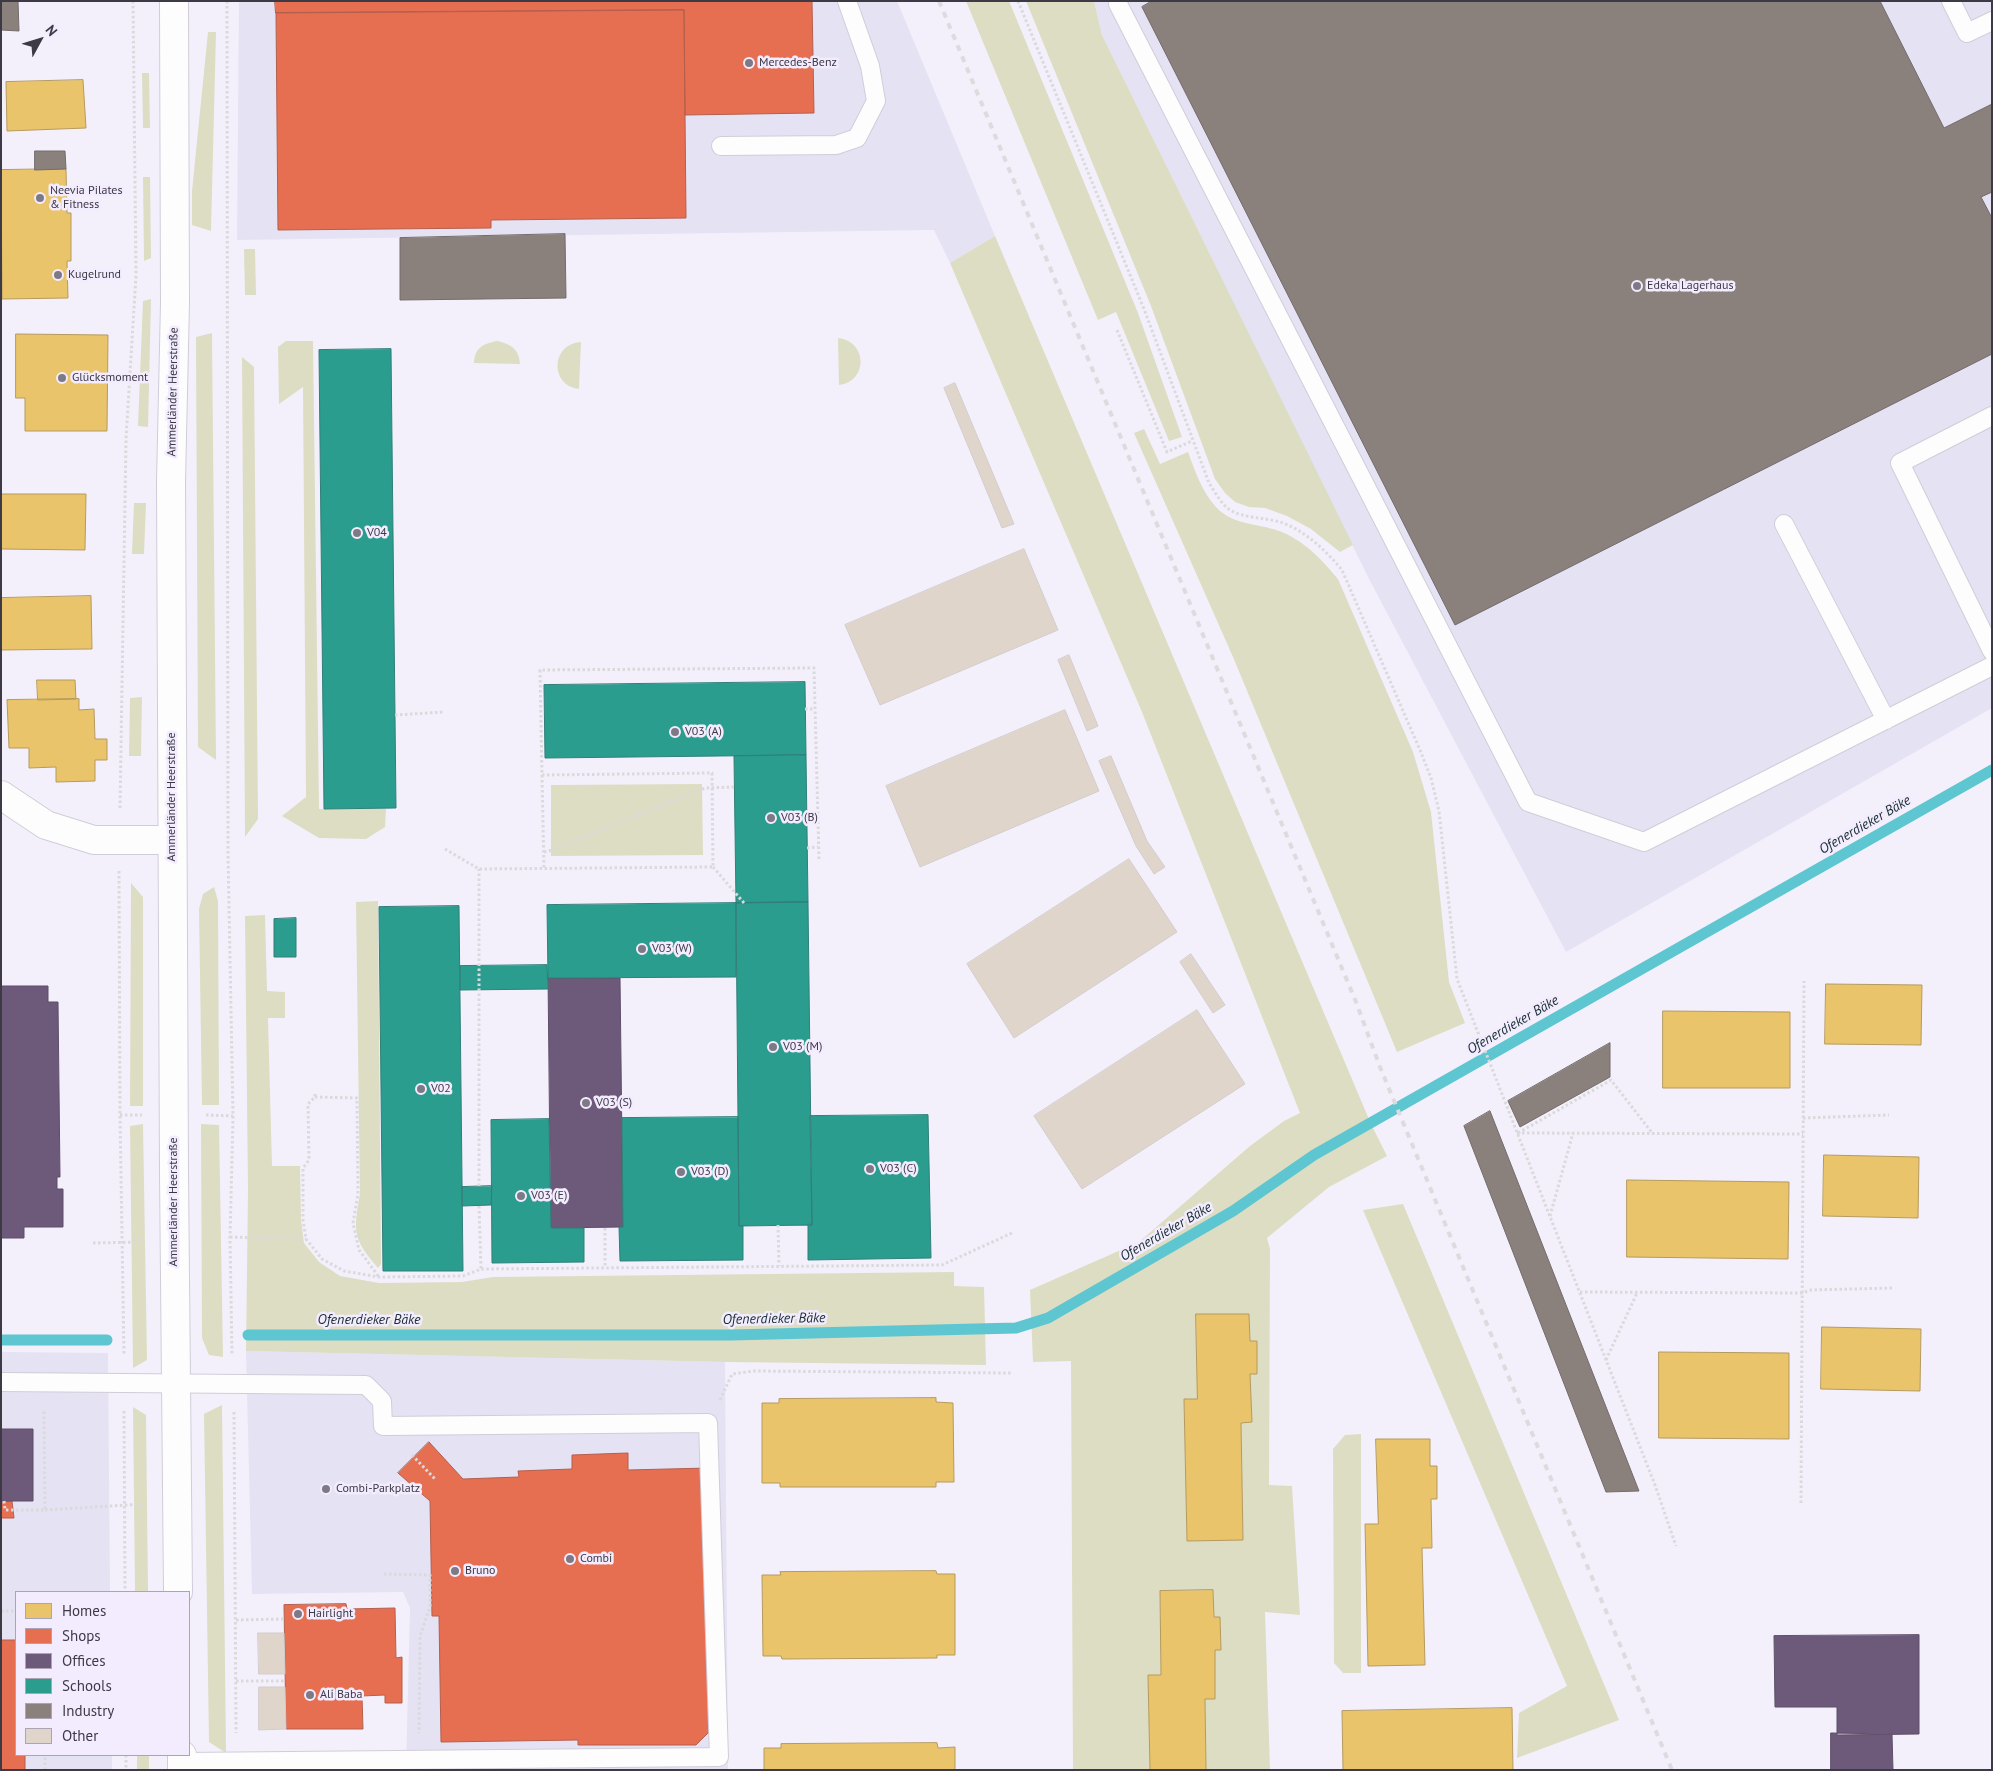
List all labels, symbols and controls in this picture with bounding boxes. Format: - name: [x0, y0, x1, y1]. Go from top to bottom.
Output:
- north arrow: [15, 15, 65, 65]
- text: N: [42, 21, 62, 40]
- place label: Mercedes-Benz: [759, 56, 837, 70]
- marker: Mercedes-Benz: [743, 57, 755, 69]
- place label: Neevia Pilates & Fitness: [50, 184, 122, 212]
- marker: Neevia Pilates & Fitness: [34, 192, 46, 204]
- place label: Kugelrund: [68, 268, 121, 282]
- marker: Kugelrund: [52, 269, 64, 281]
- place label: Edeka Lagerhaus: [1647, 279, 1733, 293]
- marker: Edeka Lagerhaus: [1631, 280, 1643, 292]
- street label: Ammerländer Heerstraße: [165, 327, 181, 457]
- place label: Glücksmoment: [72, 371, 148, 385]
- marker: Glücksmoment: [56, 372, 68, 384]
- place label: V04: [367, 526, 387, 540]
- marker: V04: [351, 527, 363, 539]
- place label: V03 (A): [685, 725, 722, 739]
- marker: V03 (A): [669, 726, 681, 738]
- street label: Ammerländer Heerstraße: [165, 732, 179, 862]
- water label: Ofenerdieker Bäke: [1816, 792, 1914, 858]
- place label: V03 (B): [781, 811, 818, 825]
- marker: V03 (B): [765, 812, 777, 824]
- place label: V03 (W): [652, 942, 692, 956]
- marker: V03 (W): [636, 943, 648, 955]
- water label: Ofenerdieker Bäke: [1464, 992, 1562, 1058]
- place label: V03 (M): [783, 1040, 822, 1054]
- marker: V03 (M): [767, 1041, 779, 1053]
- place label: V02: [431, 1082, 451, 1096]
- marker: V02: [415, 1083, 427, 1095]
- place label: V03 (S): [596, 1096, 632, 1110]
- marker: V03 (S): [580, 1097, 592, 1109]
- street label: Ammerländer Heerstraße: [167, 1137, 181, 1267]
- place label: V03 (C): [880, 1162, 917, 1176]
- marker: V03 (C): [864, 1163, 876, 1175]
- place label: V03 (D): [691, 1165, 729, 1179]
- marker: V03 (D): [675, 1166, 687, 1178]
- place label: V03 (E): [531, 1189, 567, 1203]
- marker: V03 (E): [515, 1190, 527, 1202]
- water label: Ofenerdieker Bäke: [1117, 1199, 1215, 1265]
- water label: Ofenerdieker Bäke: [722, 1310, 826, 1328]
- water label: Ofenerdieker Bäke: [318, 1312, 420, 1328]
- place label: Combi-Parkplatz: [336, 1482, 420, 1496]
- marker: Combi-Parkplatz: [320, 1483, 332, 1495]
- place label: Combi: [580, 1552, 612, 1566]
- marker: Combi: [564, 1553, 576, 1565]
- place label: Bruno: [465, 1564, 496, 1578]
- marker: Bruno: [449, 1565, 461, 1577]
- legend: [15, 1591, 190, 1756]
- text: Homes: [62, 1601, 106, 1620]
- place label: Hairlight: [308, 1607, 353, 1621]
- marker: Hairlight: [292, 1608, 304, 1620]
- text: Shops: [62, 1626, 101, 1645]
- text: Offices: [62, 1651, 106, 1670]
- text: Schools: [62, 1676, 112, 1695]
- place label: Ali Baba: [320, 1688, 362, 1702]
- marker: Ali Baba: [304, 1689, 316, 1701]
- text: Industry: [62, 1701, 114, 1720]
- text: Other: [62, 1726, 98, 1745]

